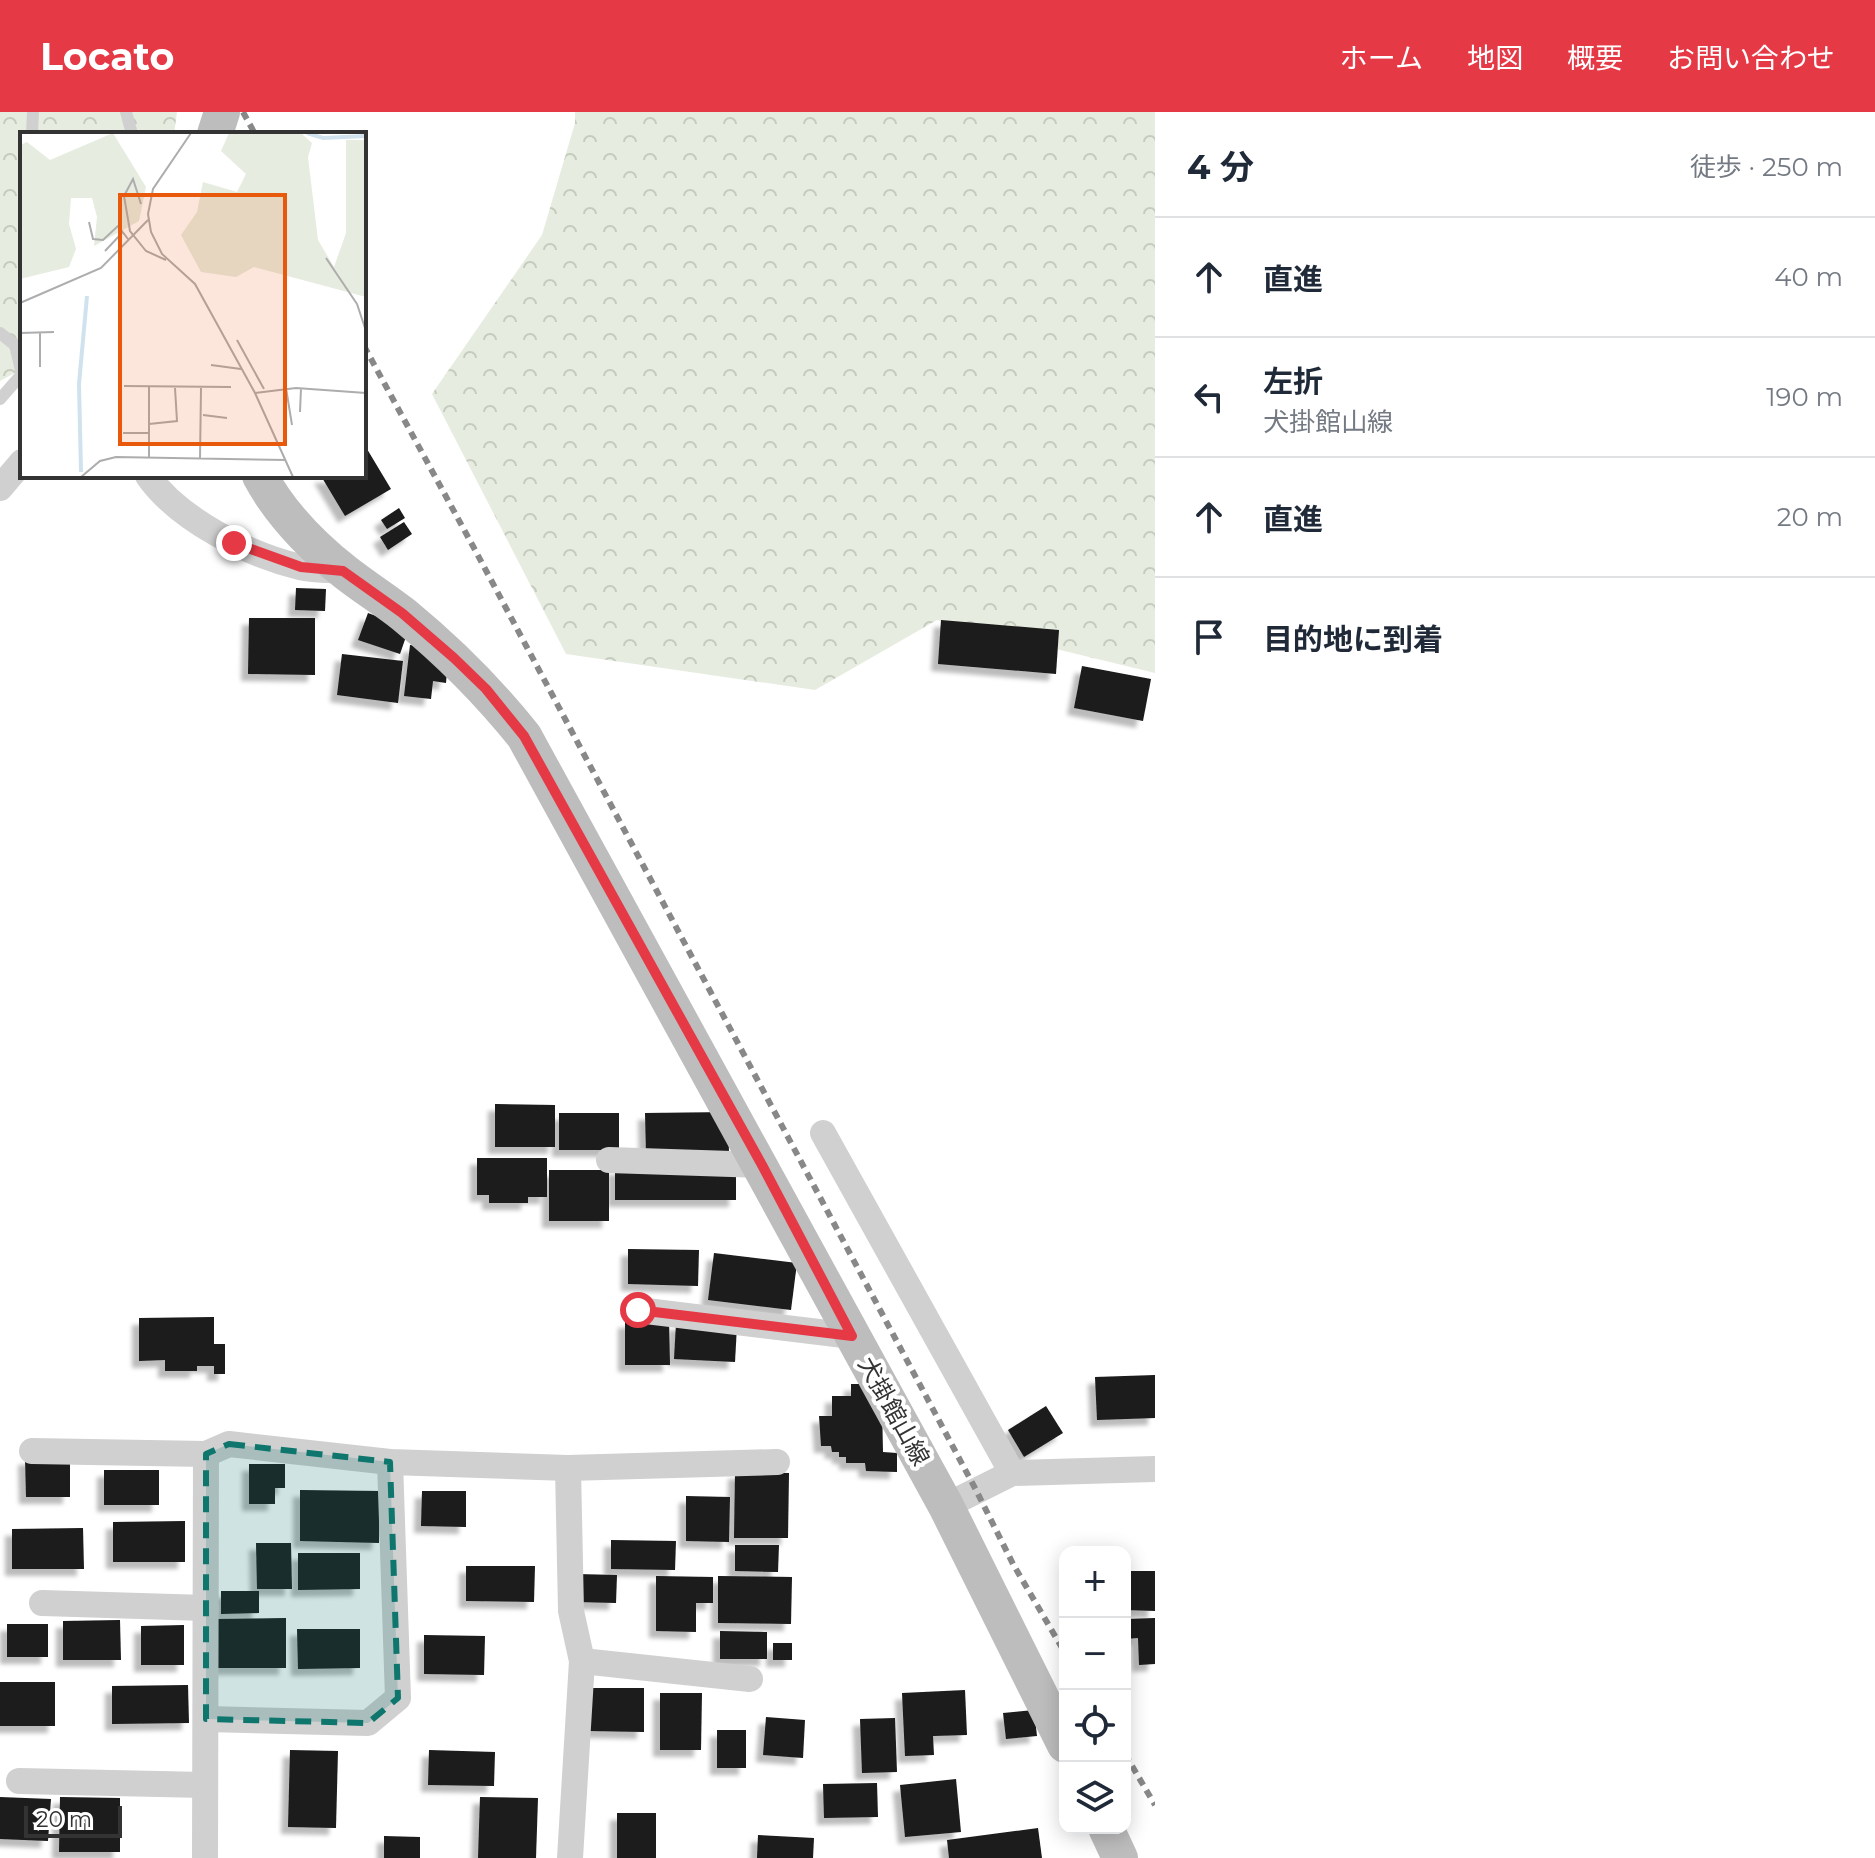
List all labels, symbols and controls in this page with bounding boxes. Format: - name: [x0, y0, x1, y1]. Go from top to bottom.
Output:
- text: Locato: [40, 33, 174, 80]
- text: ホーム: [1340, 41, 1423, 75]
- text: 地図: [1467, 41, 1523, 75]
- text: 概要: [1567, 41, 1623, 75]
- text: お問い合わせ: [1667, 41, 1835, 75]
- inset map: [20, 132, 366, 478]
- text: 4 分: [1187, 146, 1254, 188]
- text: 徒歩 · 250 m: [1690, 151, 1843, 183]
- icon: ahead: [1187, 255, 1231, 299]
- text: 直進: [1263, 261, 1323, 298]
- text: 40 m: [1774, 261, 1843, 293]
- text: 左折: [1263, 363, 1323, 400]
- icon: left: [1187, 375, 1231, 419]
- text: 190 m: [1766, 381, 1843, 413]
- text: 犬掛館山線: [1263, 406, 1393, 438]
- icon: ahead: [1187, 495, 1231, 539]
- text: 直進: [1263, 501, 1323, 538]
- text: 20 m: [1777, 501, 1843, 533]
- route end: [216, 525, 252, 561]
- icon: arrive: [1187, 615, 1231, 659]
- text: 目的地に到着: [1263, 621, 1443, 658]
- route start: [620, 1292, 656, 1328]
- street label: 犬掛館山線: [852, 1351, 936, 1471]
- map controls: [1059, 1546, 1131, 1834]
- button: +: [1059, 1546, 1131, 1618]
- button: −: [1059, 1618, 1131, 1690]
- button: locate: [1059, 1690, 1131, 1762]
- button: layers: [1059, 1762, 1131, 1834]
- scale bar: [24, 1802, 122, 1838]
- text: 20 m: [36, 1806, 92, 1833]

